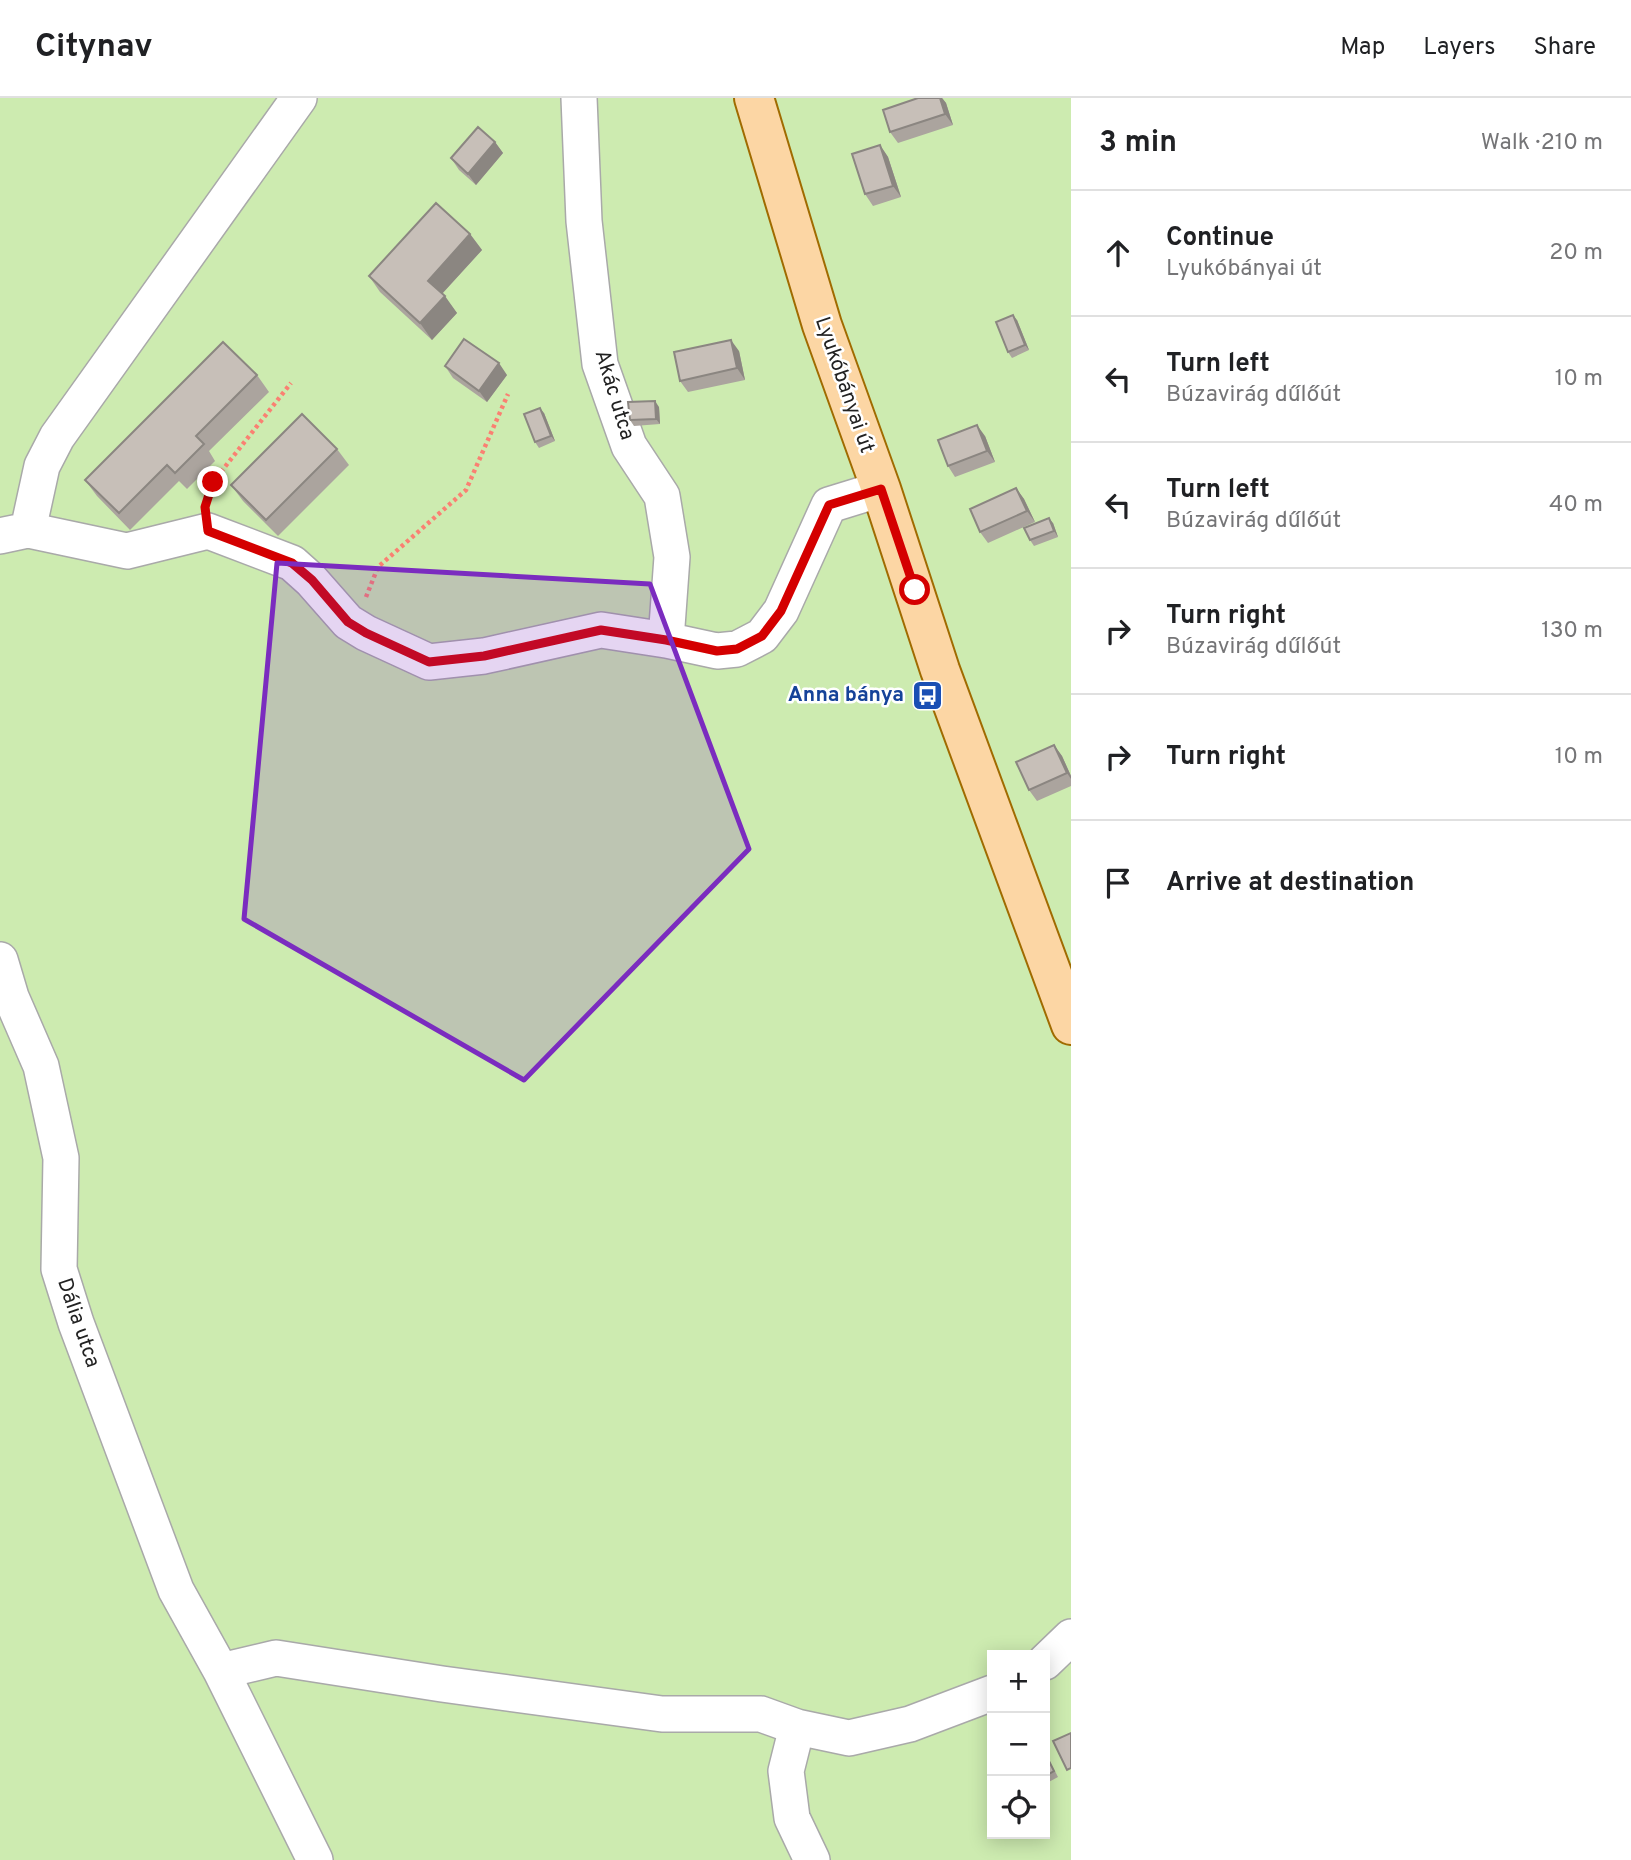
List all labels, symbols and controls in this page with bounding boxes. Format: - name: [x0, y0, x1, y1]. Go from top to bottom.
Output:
- text: Citynav: [35, 27, 153, 69]
- text: Map: [1340, 33, 1385, 63]
- text: Layers: [1423, 33, 1495, 63]
- text: Share: [1533, 33, 1596, 63]
- text: 3 min: [1099, 125, 1177, 162]
- text: Walk · 210 m: [1481, 129, 1603, 158]
- text: Continue: [1166, 222, 1274, 255]
- icon: ahead: [1099, 234, 1137, 272]
- text: 20 m: [1549, 239, 1603, 268]
- text: Lyukóbányai út: [1166, 255, 1322, 284]
- street label: Lyukóbányai út: [808, 313, 880, 457]
- street label: Akác utca: [588, 347, 640, 443]
- text: Turn left: [1166, 348, 1270, 381]
- icon: left: [1099, 360, 1137, 398]
- text: 10 m: [1555, 365, 1603, 394]
- text: Búzavirág dűlőút: [1166, 381, 1341, 410]
- route end: [197, 466, 228, 497]
- text: Turn left: [1166, 474, 1270, 507]
- icon: left: [1099, 486, 1137, 524]
- text: 40 m: [1549, 491, 1603, 520]
- text: Búzavirág dűlőút: [1166, 507, 1341, 536]
- route start: [899, 574, 930, 605]
- text: Turn right: [1166, 600, 1286, 633]
- icon: right: [1099, 612, 1137, 650]
- text: 130 m: [1541, 617, 1603, 646]
- text: Búzavirág dűlőút: [1166, 633, 1341, 662]
- bus stop icon: Anna bánya: [910, 678, 944, 712]
- place label: Anna bánya: [788, 682, 904, 709]
- icon: right: [1099, 738, 1137, 776]
- text: Turn right: [1166, 741, 1286, 774]
- text: 10 m: [1555, 743, 1603, 772]
- icon: arrive: [1099, 864, 1137, 902]
- text: Arrive at destination: [1166, 867, 1414, 900]
- street label: Dália utca: [50, 1275, 106, 1371]
- map controls: [987, 1650, 1050, 1839]
- button: +: [987, 1650, 1050, 1713]
- button: −: [987, 1713, 1050, 1776]
- button: locate: [987, 1776, 1050, 1839]

